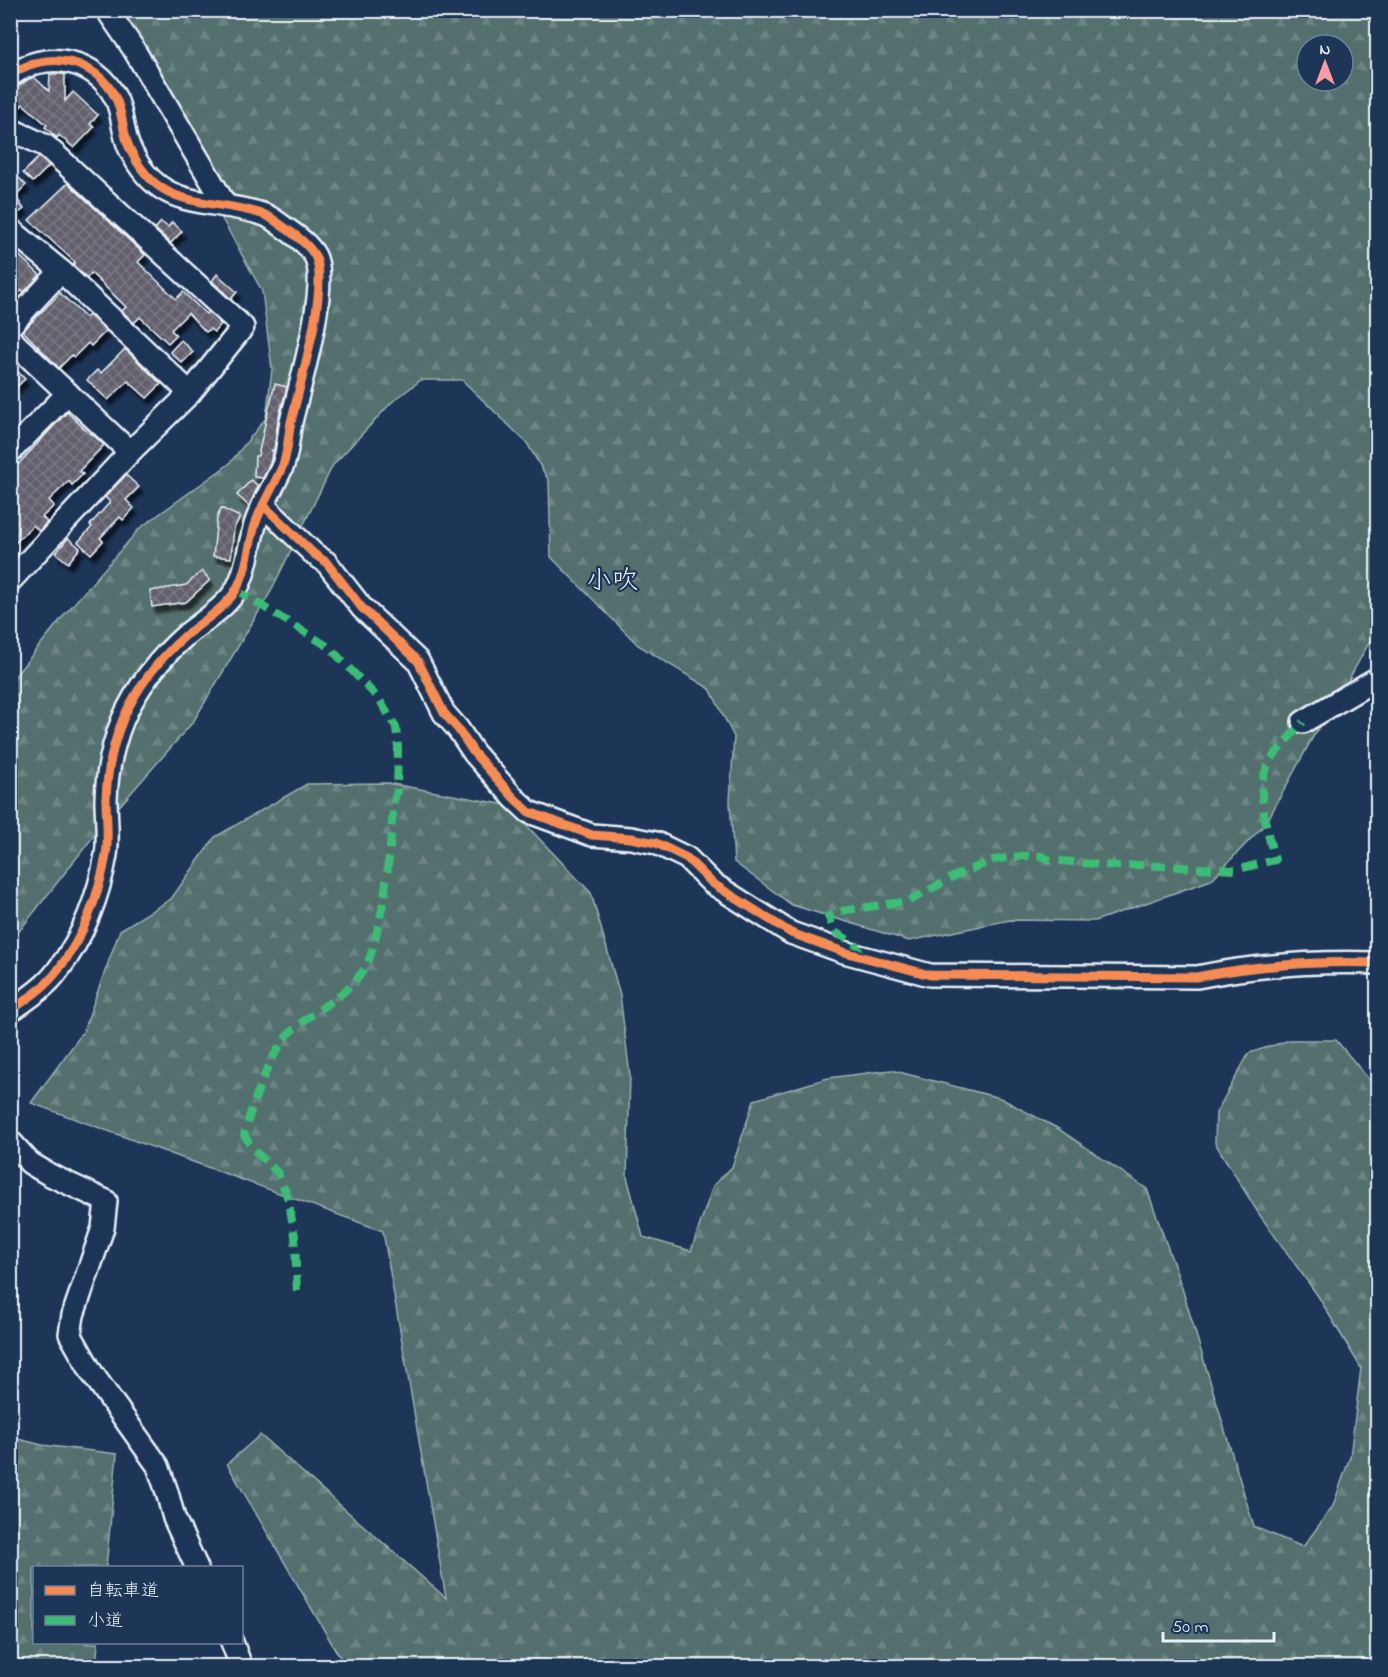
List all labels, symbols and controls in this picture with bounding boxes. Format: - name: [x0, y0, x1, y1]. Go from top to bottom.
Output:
- north arrow: [1295, 33, 1355, 93]
- text: N: [1320, 38, 1331, 62]
- district label: 小吹: [586, 563, 638, 601]
- legend: [33, 1566, 243, 1644]
- text: 自転車道: [87, 1579, 159, 1605]
- scale bar: [1163, 1605, 1274, 1643]
- text: 小道: [87, 1609, 123, 1635]
- text: 50 m: [1172, 1615, 1209, 1641]

